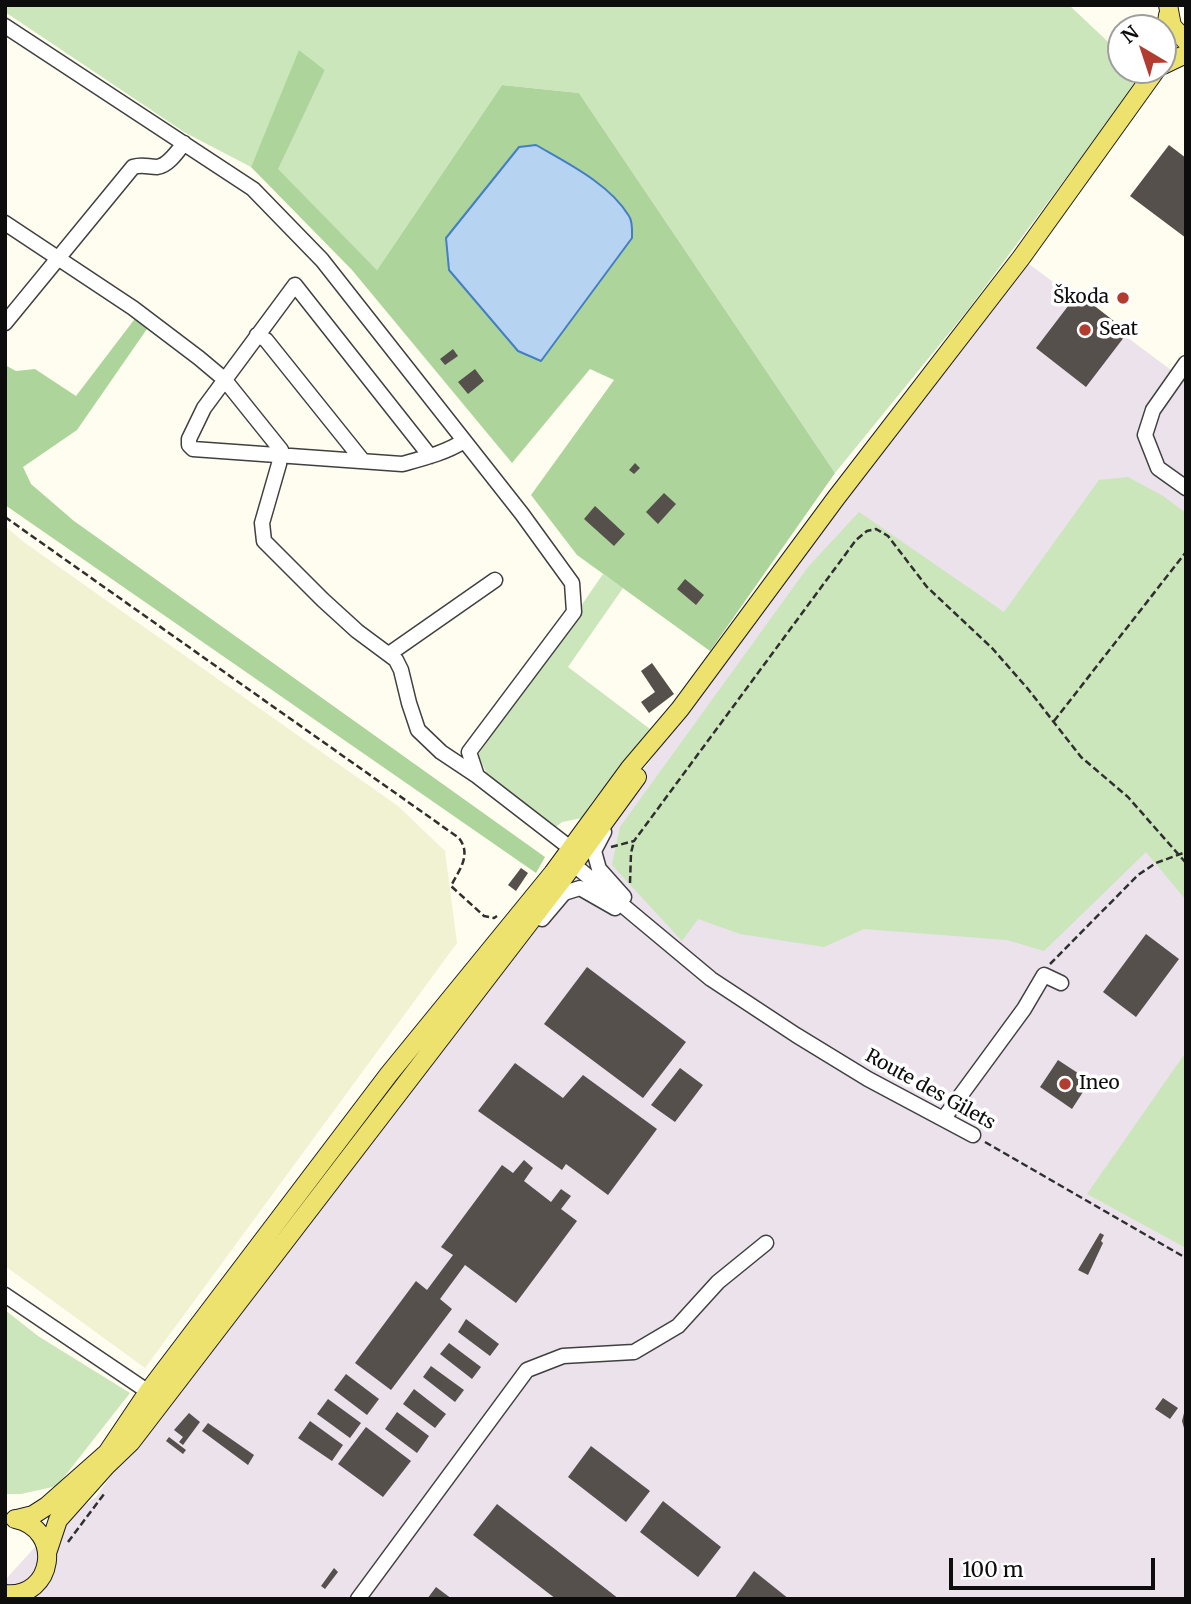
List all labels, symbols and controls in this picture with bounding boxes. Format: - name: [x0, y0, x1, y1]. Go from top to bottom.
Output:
- north arrow: [1107, 14, 1177, 84]
- text: N: [1117, 20, 1143, 48]
- place label: Škoda: [1053, 287, 1109, 309]
- marker: Škoda: [1115, 290, 1131, 306]
- place label: Seat: [1099, 319, 1138, 341]
- marker: Seat: [1077, 322, 1093, 338]
- street label: Route des Gilets: [861, 1045, 999, 1135]
- place label: Ineo: [1079, 1073, 1120, 1095]
- marker: Ineo: [1057, 1076, 1073, 1092]
- scale bar: [953, 1544, 1160, 1588]
- text: 100 m: [962, 1556, 1024, 1583]

